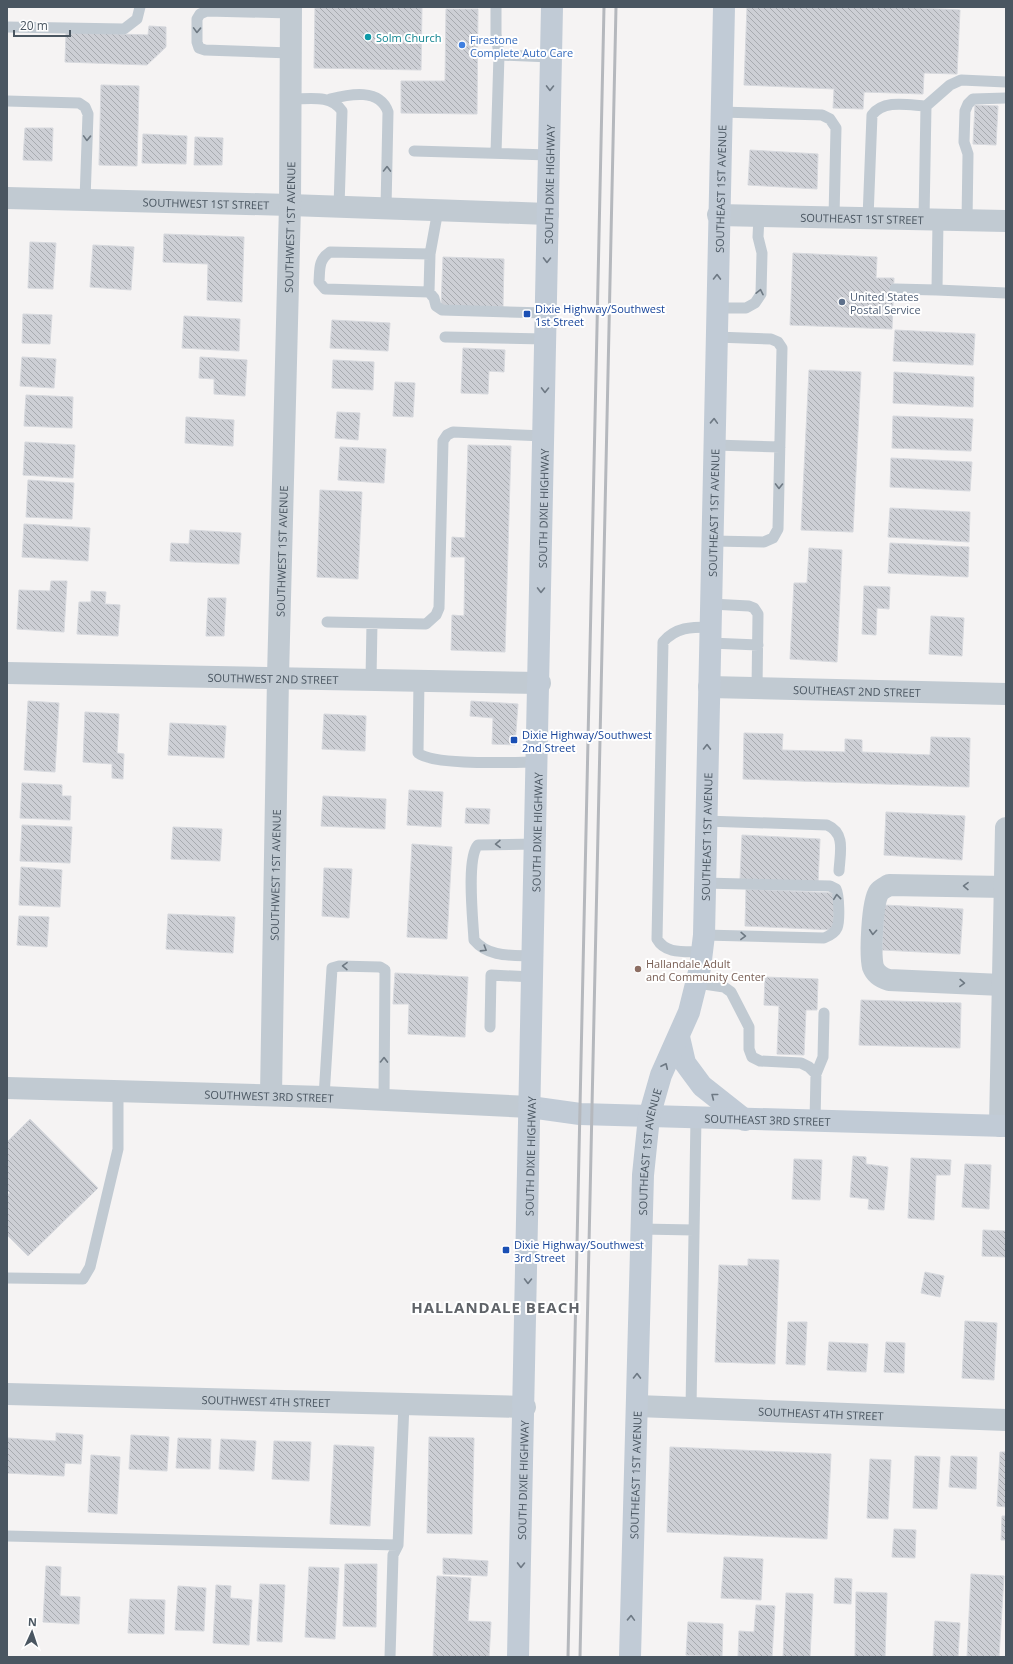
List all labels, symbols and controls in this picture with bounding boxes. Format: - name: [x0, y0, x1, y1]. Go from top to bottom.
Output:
- scale bar: [14, 12, 70, 38]
- text: 20 m: [20, 17, 48, 34]
- one-way arrow: [193, 27, 201, 33]
- place label: Solm Church: [376, 30, 441, 45]
- marker: Solm Church: [363, 32, 373, 42]
- place label: Firestone Complete Auto Care: [470, 32, 573, 60]
- marker: Firestone Complete Auto Care: [457, 40, 467, 50]
- one-way arrow: [546, 85, 555, 91]
- street label: SOUTH DIXIE HIGHWAY: [540, 123, 557, 244]
- street label: SOUTHEAST 1ST AVENUE: [711, 125, 729, 253]
- one-way arrow: [83, 135, 91, 141]
- street label: SOUTHWEST 1ST AVENUE: [280, 161, 298, 293]
- one-way arrow: [383, 166, 391, 172]
- street label: SOUTHWEST 1ST STREET: [142, 194, 269, 212]
- street label: SOUTHEAST 1ST STREET: [800, 209, 924, 227]
- one-way arrow: [543, 257, 551, 263]
- one-way arrow: [713, 274, 721, 280]
- one-way arrow: [756, 288, 764, 295]
- place label: United States Postal Service: [850, 289, 921, 317]
- marker: United States Postal Service: [837, 297, 847, 307]
- place label: Dixie Highway/Southwest 1st Street: [535, 301, 665, 329]
- marker: Dixie Highway/Southwest 1st Street: [522, 309, 532, 319]
- one-way arrow: [541, 387, 549, 393]
- one-way arrow: [710, 418, 718, 424]
- street label: SOUTH DIXIE HIGHWAY: [534, 447, 551, 568]
- street label: SOUTHEAST 1ST AVENUE: [704, 449, 722, 577]
- one-way arrow: [775, 483, 783, 489]
- street label: SOUTHWEST 1ST AVENUE: [272, 485, 290, 617]
- one-way arrow: [537, 587, 546, 593]
- street label: SOUTHWEST 2ND STREET: [207, 669, 338, 687]
- street label: SOUTHEAST 2ND STREET: [793, 681, 921, 699]
- place label: Dixie Highway/Southwest 2nd Street: [522, 727, 652, 755]
- marker: Dixie Highway/Southwest 2nd Street: [509, 735, 519, 745]
- one-way arrow: [703, 744, 711, 750]
- street label: SOUTH DIXIE HIGHWAY: [528, 771, 545, 892]
- street label: SOUTHEAST 1ST AVENUE: [697, 772, 715, 901]
- street label: SOUTHWEST 1ST AVENUE: [266, 809, 283, 941]
- one-way arrow: [495, 840, 501, 848]
- one-way arrow: [963, 882, 969, 890]
- one-way arrow: [833, 893, 842, 900]
- one-way arrow: [869, 929, 878, 935]
- one-way arrow: [740, 932, 746, 940]
- one-way arrow: [480, 944, 487, 951]
- place label: Hallandale Adult and Community Center: [646, 956, 766, 984]
- one-way arrow: [342, 962, 348, 970]
- marker: Hallandale Adult and Community Center: [633, 964, 643, 974]
- one-way arrow: [959, 979, 965, 987]
- one-way arrow: [380, 1057, 388, 1063]
- one-way arrow: [660, 1063, 668, 1070]
- street label: SOUTHWEST 3RD STREET: [204, 1086, 334, 1105]
- street label: SOUTHEAST 1ST AVENUE: [634, 1086, 664, 1215]
- one-way arrow: [711, 1094, 718, 1101]
- street label: SOUTH DIXIE HIGHWAY: [521, 1095, 539, 1216]
- street label: SOUTHEAST 3RD STREET: [704, 1110, 831, 1129]
- place label: Dixie Highway/Southwest 3rd Street: [514, 1237, 644, 1265]
- marker: Dixie Highway/Southwest 3rd Street: [501, 1245, 511, 1255]
- one-way arrow: [524, 1278, 532, 1284]
- district label: HALLANDALE BEACH: [411, 1297, 581, 1317]
- one-way arrow: [633, 1373, 642, 1379]
- street label: SOUTHWEST 4TH STREET: [201, 1391, 330, 1410]
- street label: SOUTHEAST 4TH STREET: [758, 1403, 884, 1423]
- street label: SOUTHEAST 1ST AVENUE: [626, 1411, 644, 1539]
- street label: SOUTH DIXIE HIGHWAY: [513, 1419, 531, 1540]
- one-way arrow: [517, 1562, 525, 1568]
- north arrow: [12, 1612, 52, 1652]
- text: N: [28, 1614, 37, 1629]
- one-way arrow: [627, 1615, 635, 1621]

